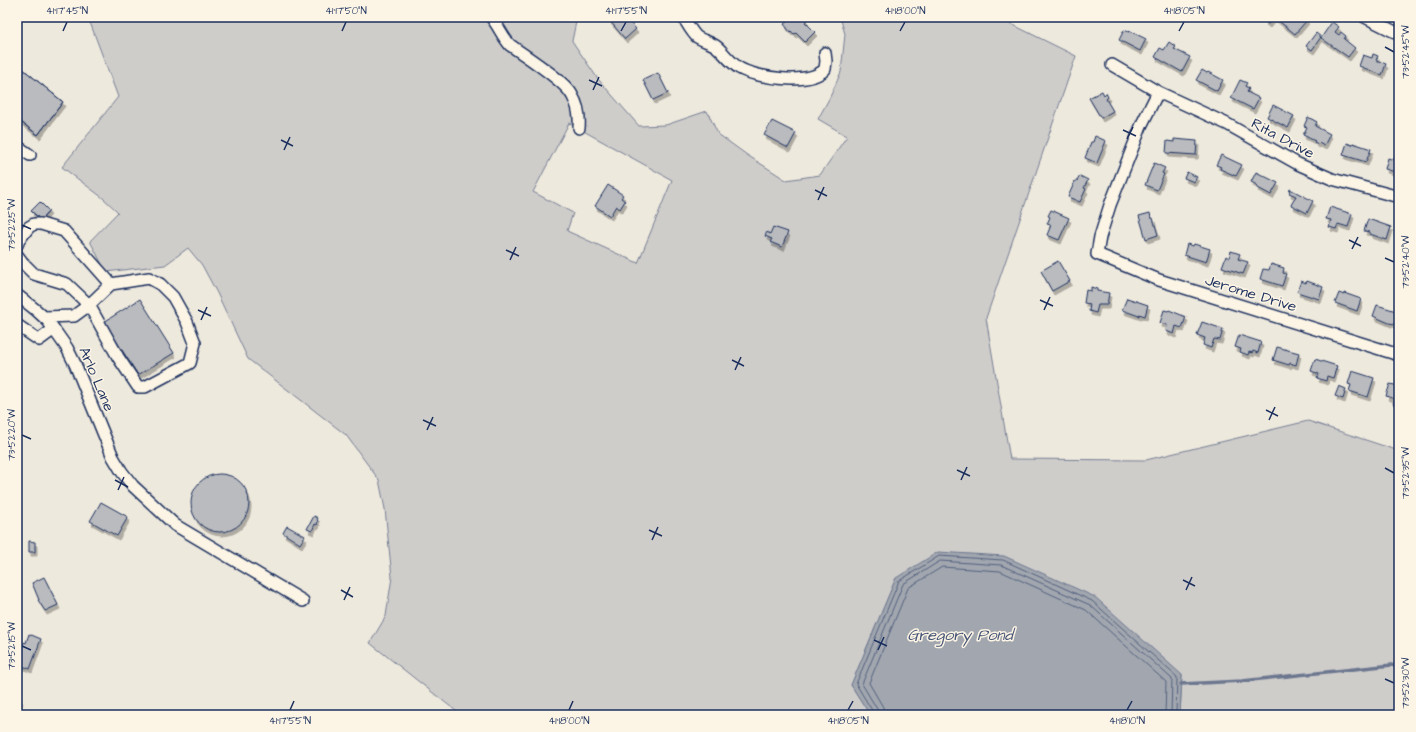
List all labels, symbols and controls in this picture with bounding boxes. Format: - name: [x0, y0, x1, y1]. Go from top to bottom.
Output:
- text: 41°17'45"N: [46, 4, 88, 18]
- text: 41°17'50"N: [325, 4, 367, 18]
- text: 41°17'55"N: [605, 4, 647, 18]
- text: 41°18'00"N: [885, 4, 925, 18]
- text: 41°18'05"N: [1163, 4, 1205, 18]
- text: 73°52'45"W: [1399, 25, 1413, 79]
- street label: Rita Drive: [1247, 113, 1318, 164]
- text: 73°52'25"W: [5, 198, 19, 251]
- text: 73°52'40"W: [1399, 235, 1413, 288]
- street label: Jerome Drive: [1202, 270, 1299, 317]
- street label: Arlo Lane: [74, 344, 120, 415]
- text: 73°52'20"W: [5, 409, 19, 461]
- text: 73°52'35"W: [1399, 447, 1413, 499]
- text: 73°52'15"W: [5, 621, 19, 670]
- water label: Gregory Pond: [907, 624, 1015, 647]
- text: 73°52'30"W: [1399, 657, 1413, 709]
- text: 41°17'55"N: [269, 714, 311, 728]
- text: 41°18'00"N: [549, 714, 589, 728]
- text: 41°18'05"N: [827, 714, 869, 728]
- text: 41°18'10"N: [1109, 714, 1145, 728]

